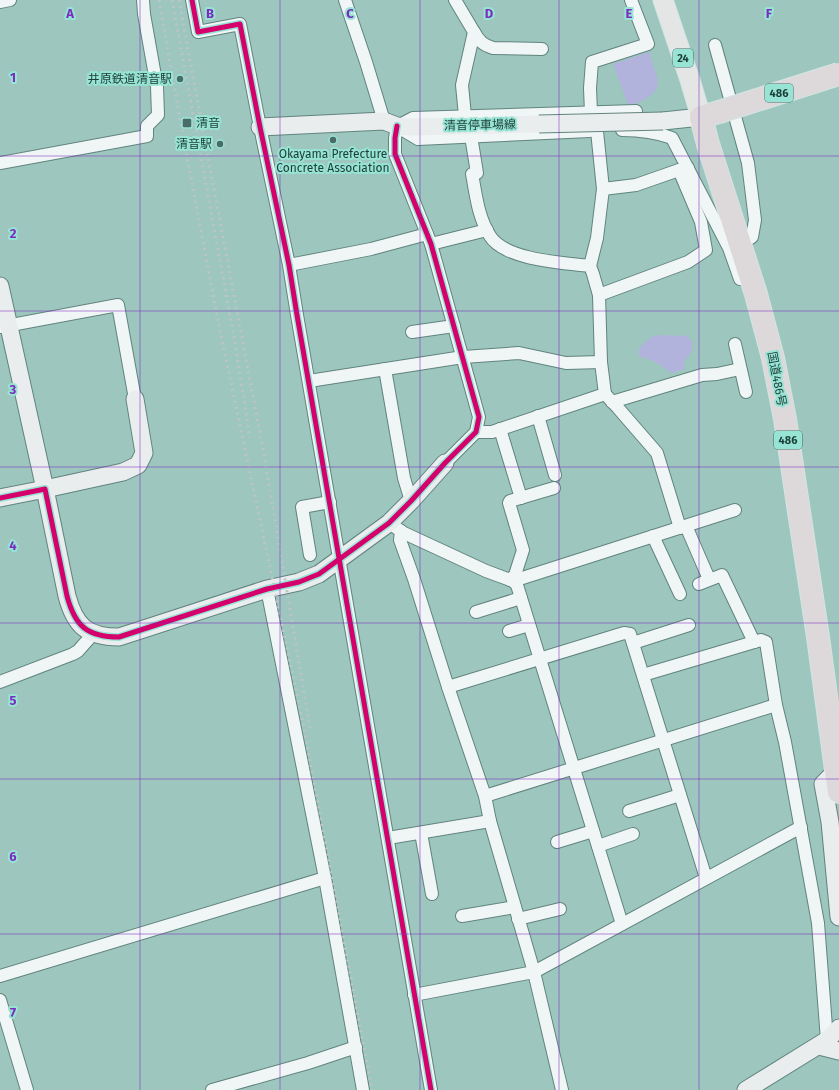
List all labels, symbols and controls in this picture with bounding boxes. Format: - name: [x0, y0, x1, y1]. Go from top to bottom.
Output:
- text: A: [65, 6, 74, 21]
- text: B: [206, 6, 214, 21]
- text: C: [346, 6, 354, 21]
- text: D: [485, 6, 494, 21]
- text: E: [626, 6, 633, 21]
- text: F: [766, 6, 773, 21]
- road number: 24: [673, 49, 693, 67]
- text: 1: [10, 70, 16, 85]
- place label: 井原鉄道清音駅: [88, 72, 172, 86]
- marker: 井原鉄道清音駅: [175, 74, 185, 84]
- road number: 486: [765, 84, 793, 102]
- place label: 清音: [196, 116, 220, 130]
- marker: 清音: [181, 117, 193, 129]
- street label: 清音停車場線: [444, 117, 516, 133]
- marker: Okayama Prefecture Concrete Association: [328, 135, 338, 145]
- place label: 清音駅: [176, 137, 212, 151]
- marker: 清音駅: [215, 139, 225, 149]
- place label: Okayama Prefecture Concrete Association: [276, 147, 390, 175]
- text: 2: [10, 226, 17, 241]
- street label: 国道486号: [765, 350, 789, 408]
- text: 3: [9, 382, 17, 397]
- road number: 486: [774, 431, 802, 449]
- text: 4: [9, 538, 17, 553]
- text: 5: [10, 693, 17, 708]
- text: 6: [9, 849, 17, 864]
- text: 7: [10, 1005, 16, 1020]

